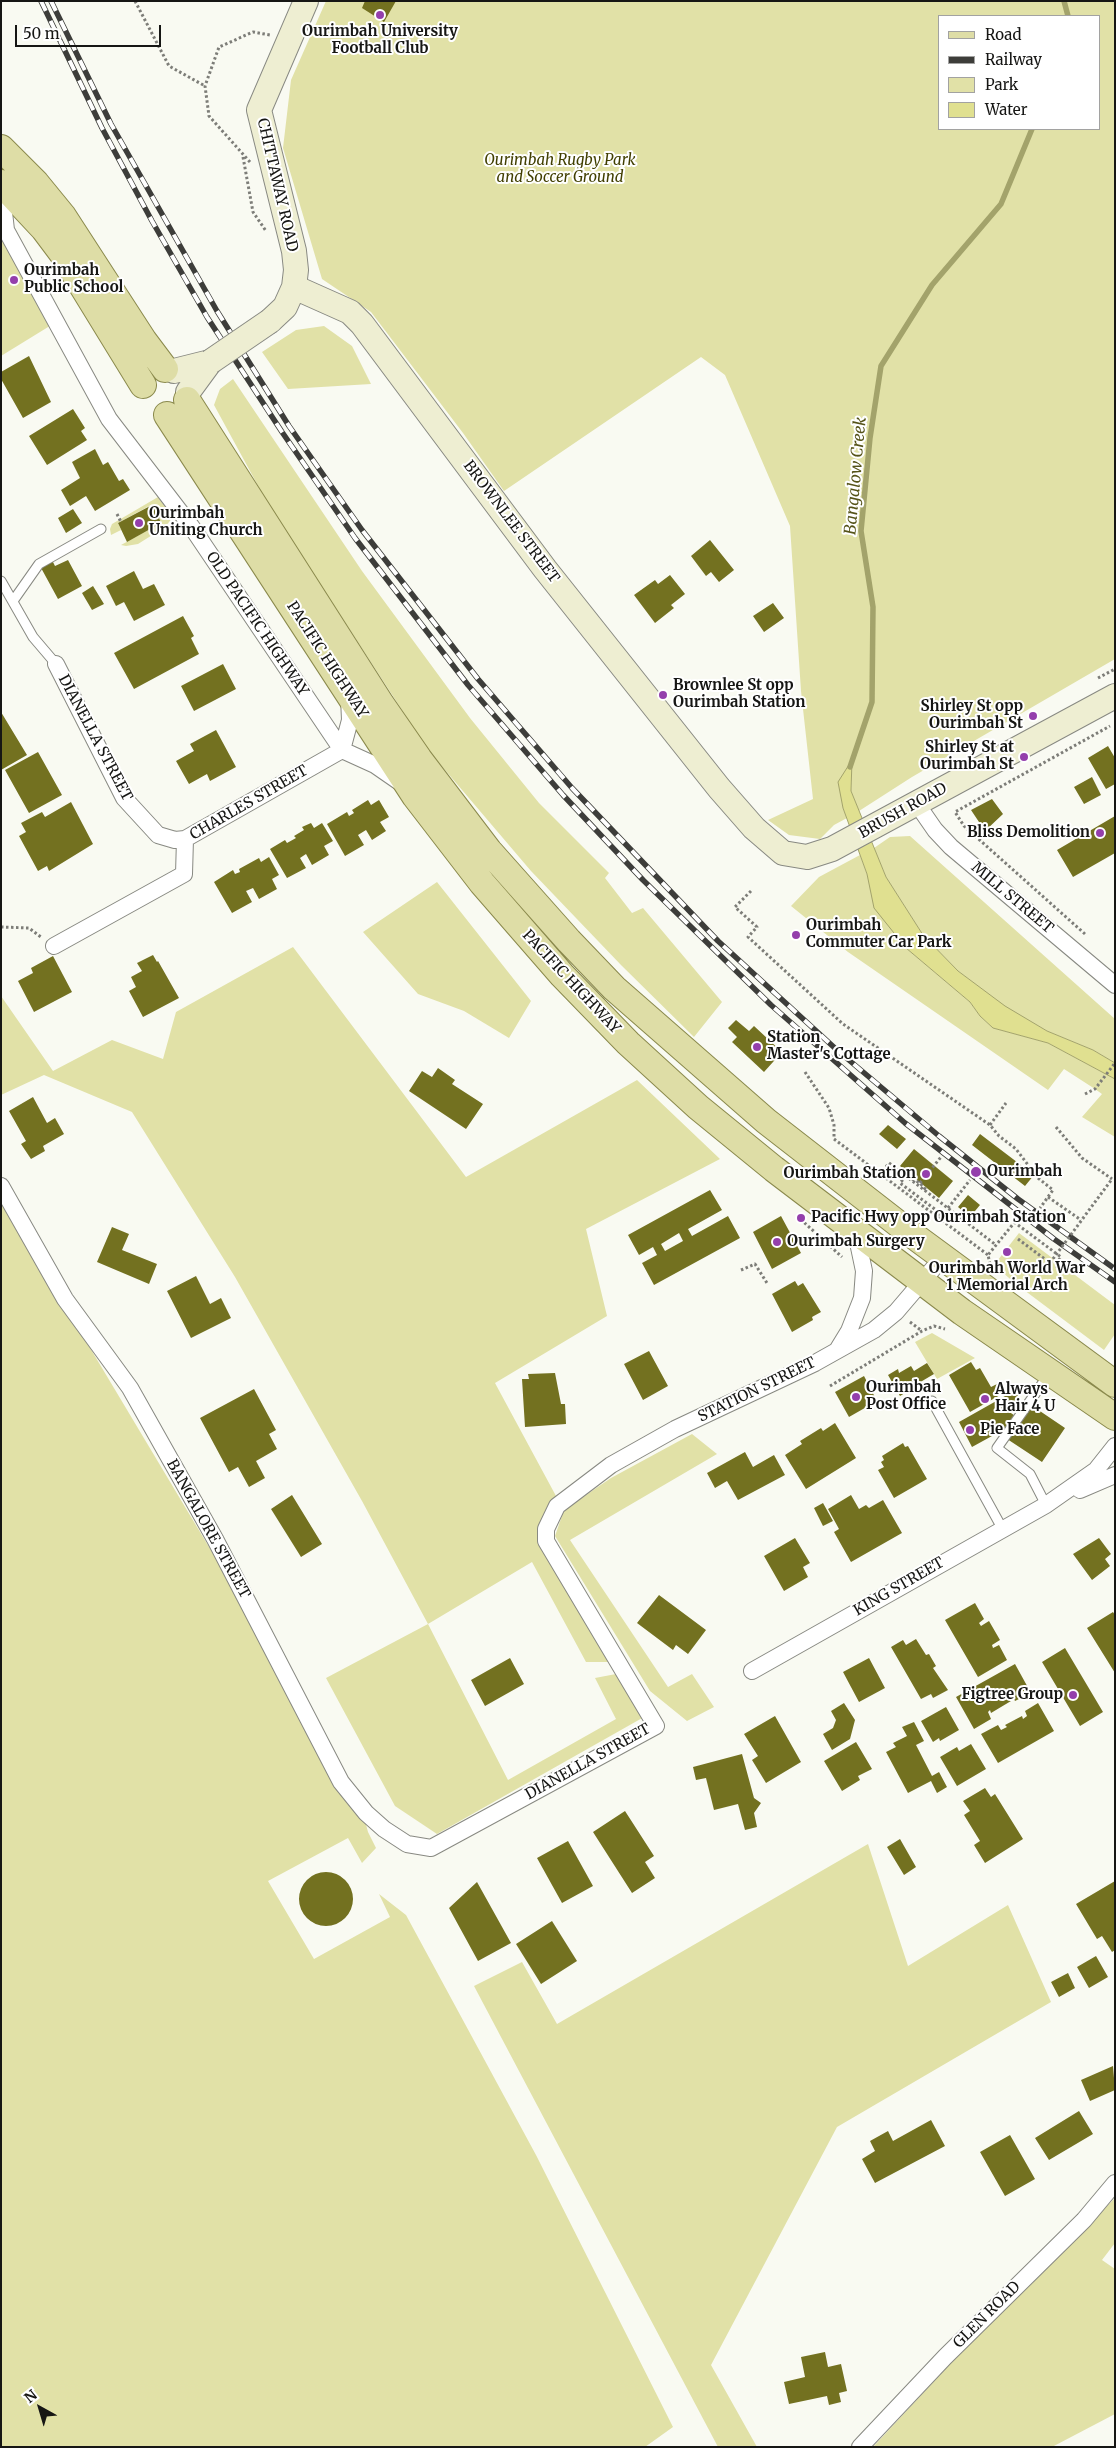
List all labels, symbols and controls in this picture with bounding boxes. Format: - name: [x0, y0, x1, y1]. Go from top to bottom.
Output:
- marker: Ourimbah University Football Club: [374, 9, 386, 21]
- scale bar: [18, 15, 164, 47]
- legend: [938, 15, 1101, 130]
- place label: Ourimbah University Football Club: [302, 23, 458, 58]
- text: 50 m: [23, 24, 60, 43]
- text: Road: [985, 25, 1021, 44]
- text: Railway: [985, 50, 1042, 69]
- text: Park: [985, 75, 1018, 94]
- text: Water: [985, 100, 1027, 119]
- street label: CHITTAWAY ROAD: [253, 117, 301, 253]
- park label: Ourimbah Rugby Park and Soccer Ground: [484, 152, 636, 187]
- place label: Ourimbah Public School: [24, 262, 123, 297]
- marker: Ourimbah Public School: [8, 274, 20, 286]
- water label: Bangalow Creek: [841, 416, 871, 536]
- street label: BROWNLEE STREET: [459, 457, 563, 587]
- place label: Ourimbah Uniting Church: [149, 505, 262, 540]
- marker: Ourimbah Uniting Church: [133, 517, 145, 529]
- street label: OLD PACIFIC HIGHWAY: [202, 549, 312, 699]
- street label: PACIFIC HIGHWAY: [283, 598, 371, 722]
- street label: DIANELLA STREET: [54, 672, 136, 804]
- place label: Brownlee St opp Ourimbah Station: [673, 677, 805, 712]
- marker: Brownlee St opp Ourimbah Station: [657, 689, 669, 701]
- place label: Shirley St opp Ourimbah St: [920, 698, 1023, 733]
- marker: Shirley St opp Ourimbah St: [1027, 710, 1039, 722]
- place label: Shirley St at Ourimbah St: [920, 739, 1014, 774]
- marker: Shirley St at Ourimbah St: [1018, 751, 1030, 763]
- street label: CHARLES STREET: [187, 762, 311, 844]
- street label: BRUSH ROAD: [856, 779, 950, 843]
- place label: Bliss Demolition: [967, 824, 1090, 842]
- marker: Bliss Demolition: [1094, 827, 1106, 839]
- street label: MILL STREET: [967, 858, 1057, 938]
- place label: Ourimbah Commuter Car Park: [806, 917, 952, 952]
- street label: PACIFIC HIGHWAY: [518, 926, 624, 1038]
- marker: Ourimbah Commuter Car Park: [790, 929, 802, 941]
- place label: Station Master's Cottage: [767, 1029, 891, 1064]
- marker: Station Master's Cottage: [751, 1041, 763, 1053]
- place label: Ourimbah: [987, 1163, 1062, 1181]
- place label: Ourimbah Station: [784, 1165, 916, 1183]
- marker: Ourimbah: [969, 1165, 983, 1179]
- marker: Ourimbah Station: [920, 1168, 932, 1180]
- place label: Pacific Hwy opp Ourimbah Station: [811, 1209, 1066, 1227]
- marker: Pacific Hwy opp Ourimbah Station: [795, 1212, 807, 1224]
- place label: Ourimbah Surgery: [787, 1233, 925, 1251]
- marker: Ourimbah Surgery: [771, 1236, 783, 1248]
- marker: Ourimbah World War 1 Memorial Arch: [1001, 1246, 1013, 1258]
- place label: Ourimbah World War 1 Memorial Arch: [929, 1260, 1085, 1295]
- street label: STATION STREET: [695, 1354, 819, 1426]
- place label: Ourimbah Post Office: [866, 1379, 946, 1414]
- place label: Always Hair 4 U: [995, 1381, 1055, 1416]
- marker: Ourimbah Post Office: [850, 1391, 862, 1403]
- marker: Always Hair 4 U: [979, 1393, 991, 1405]
- place label: Pie Face: [980, 1421, 1039, 1439]
- marker: Pie Face: [964, 1424, 976, 1436]
- street label: BANGALORE STREET: [162, 1456, 254, 1602]
- street label: KING STREET: [851, 1554, 947, 1620]
- place label: Figtree Group: [961, 1686, 1063, 1704]
- marker: Figtree Group: [1067, 1689, 1079, 1701]
- street label: DIANELLA STREET: [522, 1720, 654, 1804]
- street label: GLEN ROAD: [950, 2278, 1024, 2352]
- north arrow: [15, 2383, 65, 2433]
- text: N: [21, 2386, 41, 2407]

